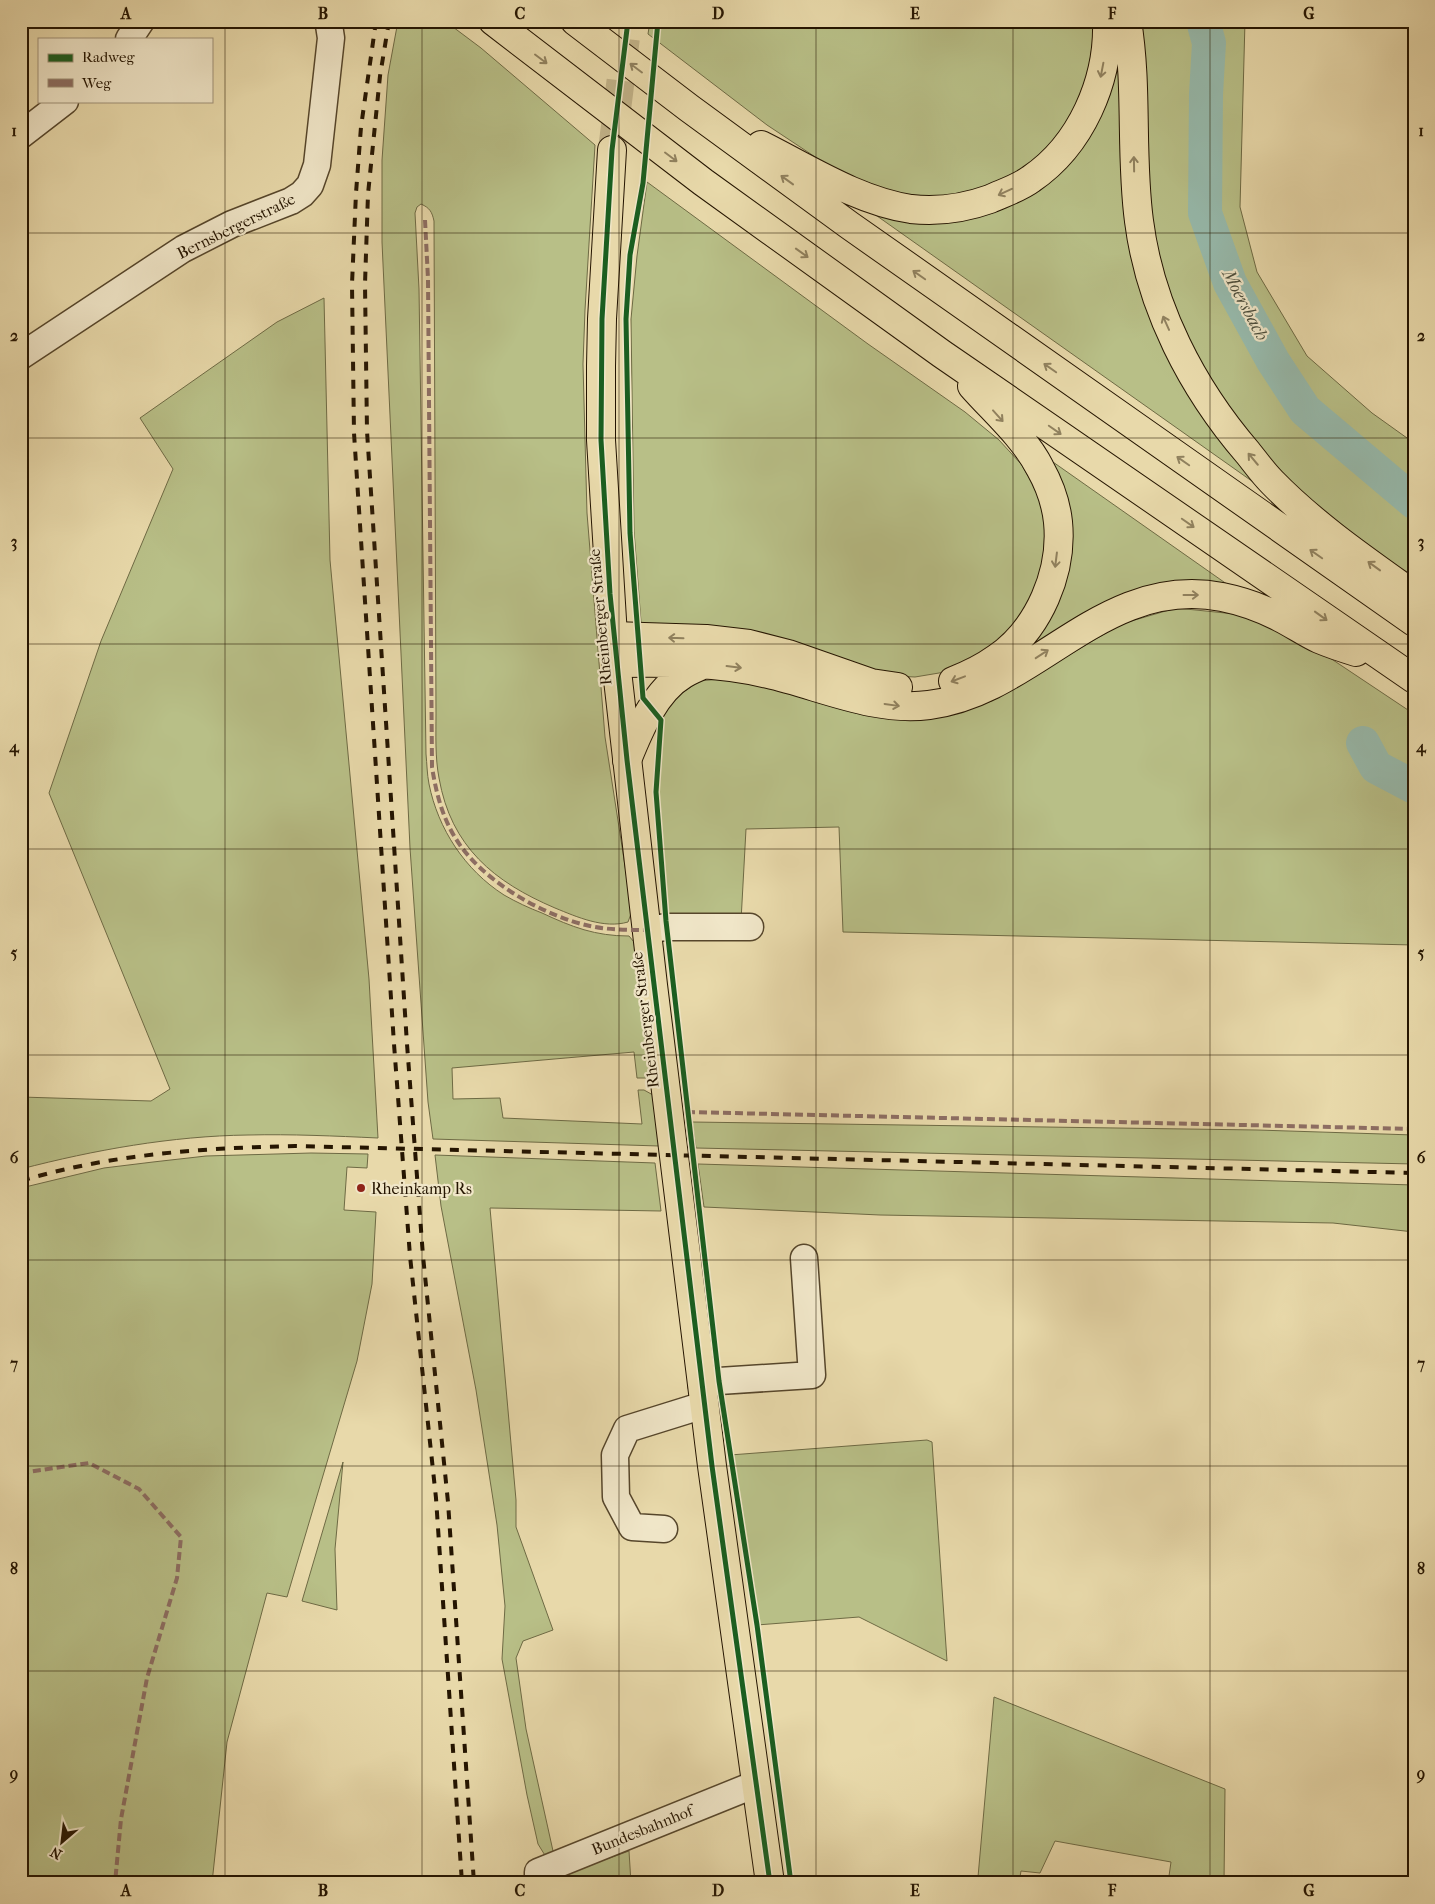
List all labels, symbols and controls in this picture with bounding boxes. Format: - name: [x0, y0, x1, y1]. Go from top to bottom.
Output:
- text: A: [120, 4, 132, 23]
- text: B: [318, 4, 328, 23]
- text: C: [515, 4, 526, 23]
- text: D: [712, 4, 724, 23]
- text: E: [910, 4, 920, 23]
- text: F: [1107, 4, 1117, 23]
- text: G: [1303, 4, 1315, 23]
- legend: [38, 38, 212, 102]
- text: Radweg: [82, 48, 135, 66]
- one-way arrow: [535, 53, 548, 64]
- one-way arrow: [1097, 61, 1107, 77]
- one-way arrow: [629, 63, 643, 73]
- text: Weg: [81, 74, 112, 92]
- text: 1: [11, 121, 17, 140]
- text: 1: [1418, 121, 1424, 140]
- one-way arrow: [664, 152, 678, 162]
- one-way arrow: [1129, 157, 1139, 173]
- one-way arrow: [780, 175, 794, 185]
- one-way arrow: [998, 188, 1013, 197]
- street label: Bernsbergerstraße: [174, 189, 298, 263]
- one-way arrow: [795, 248, 809, 258]
- water label: Moersbach: [1217, 264, 1272, 344]
- one-way arrow: [912, 270, 926, 280]
- one-way arrow: [1161, 316, 1171, 331]
- text: 2: [10, 326, 18, 345]
- text: 2: [1417, 326, 1425, 345]
- one-way arrow: [1043, 363, 1057, 373]
- one-way arrow: [992, 409, 1004, 422]
- one-way arrow: [1047, 425, 1061, 435]
- one-way arrow: [1247, 453, 1258, 466]
- one-way arrow: [1176, 456, 1190, 466]
- one-way arrow: [1181, 518, 1195, 528]
- text: 3: [11, 532, 17, 552]
- text: 3: [1418, 532, 1424, 552]
- street label: Rheinberger Straße: [585, 548, 615, 686]
- one-way arrow: [1310, 549, 1324, 559]
- one-way arrow: [1051, 552, 1061, 568]
- one-way arrow: [1367, 561, 1381, 571]
- one-way arrow: [1182, 590, 1199, 600]
- one-way arrow: [1314, 611, 1328, 621]
- one-way arrow: [669, 633, 685, 643]
- one-way arrow: [1035, 649, 1049, 659]
- one-way arrow: [726, 662, 742, 672]
- one-way arrow: [951, 675, 966, 684]
- one-way arrow: [884, 700, 900, 710]
- text: 4: [8, 737, 20, 757]
- text: 4: [1415, 737, 1427, 757]
- text: 5: [11, 943, 18, 962]
- text: 5: [1418, 943, 1425, 962]
- street label: Rheinberger Straße: [627, 951, 663, 1089]
- text: 6: [10, 1148, 19, 1167]
- text: 6: [1417, 1148, 1426, 1167]
- place label: Rheinkamp Rs: [371, 1179, 472, 1198]
- marker: Rheinkamp Rs: [355, 1182, 367, 1194]
- text: 7: [9, 1354, 18, 1373]
- text: 7: [1416, 1354, 1425, 1373]
- text: 8: [10, 1559, 18, 1578]
- text: 8: [1417, 1559, 1425, 1578]
- text: 9: [9, 1764, 18, 1784]
- text: 9: [1416, 1764, 1425, 1784]
- street label: Bundesbahnhof: [589, 1800, 699, 1859]
- north arrow: [38, 1816, 88, 1866]
- text: N: [47, 1843, 65, 1863]
- text: A: [120, 1881, 132, 1900]
- text: B: [318, 1881, 328, 1900]
- text: C: [515, 1881, 526, 1900]
- text: D: [712, 1881, 724, 1900]
- text: E: [910, 1881, 920, 1900]
- text: F: [1107, 1881, 1117, 1900]
- text: G: [1303, 1881, 1315, 1900]

